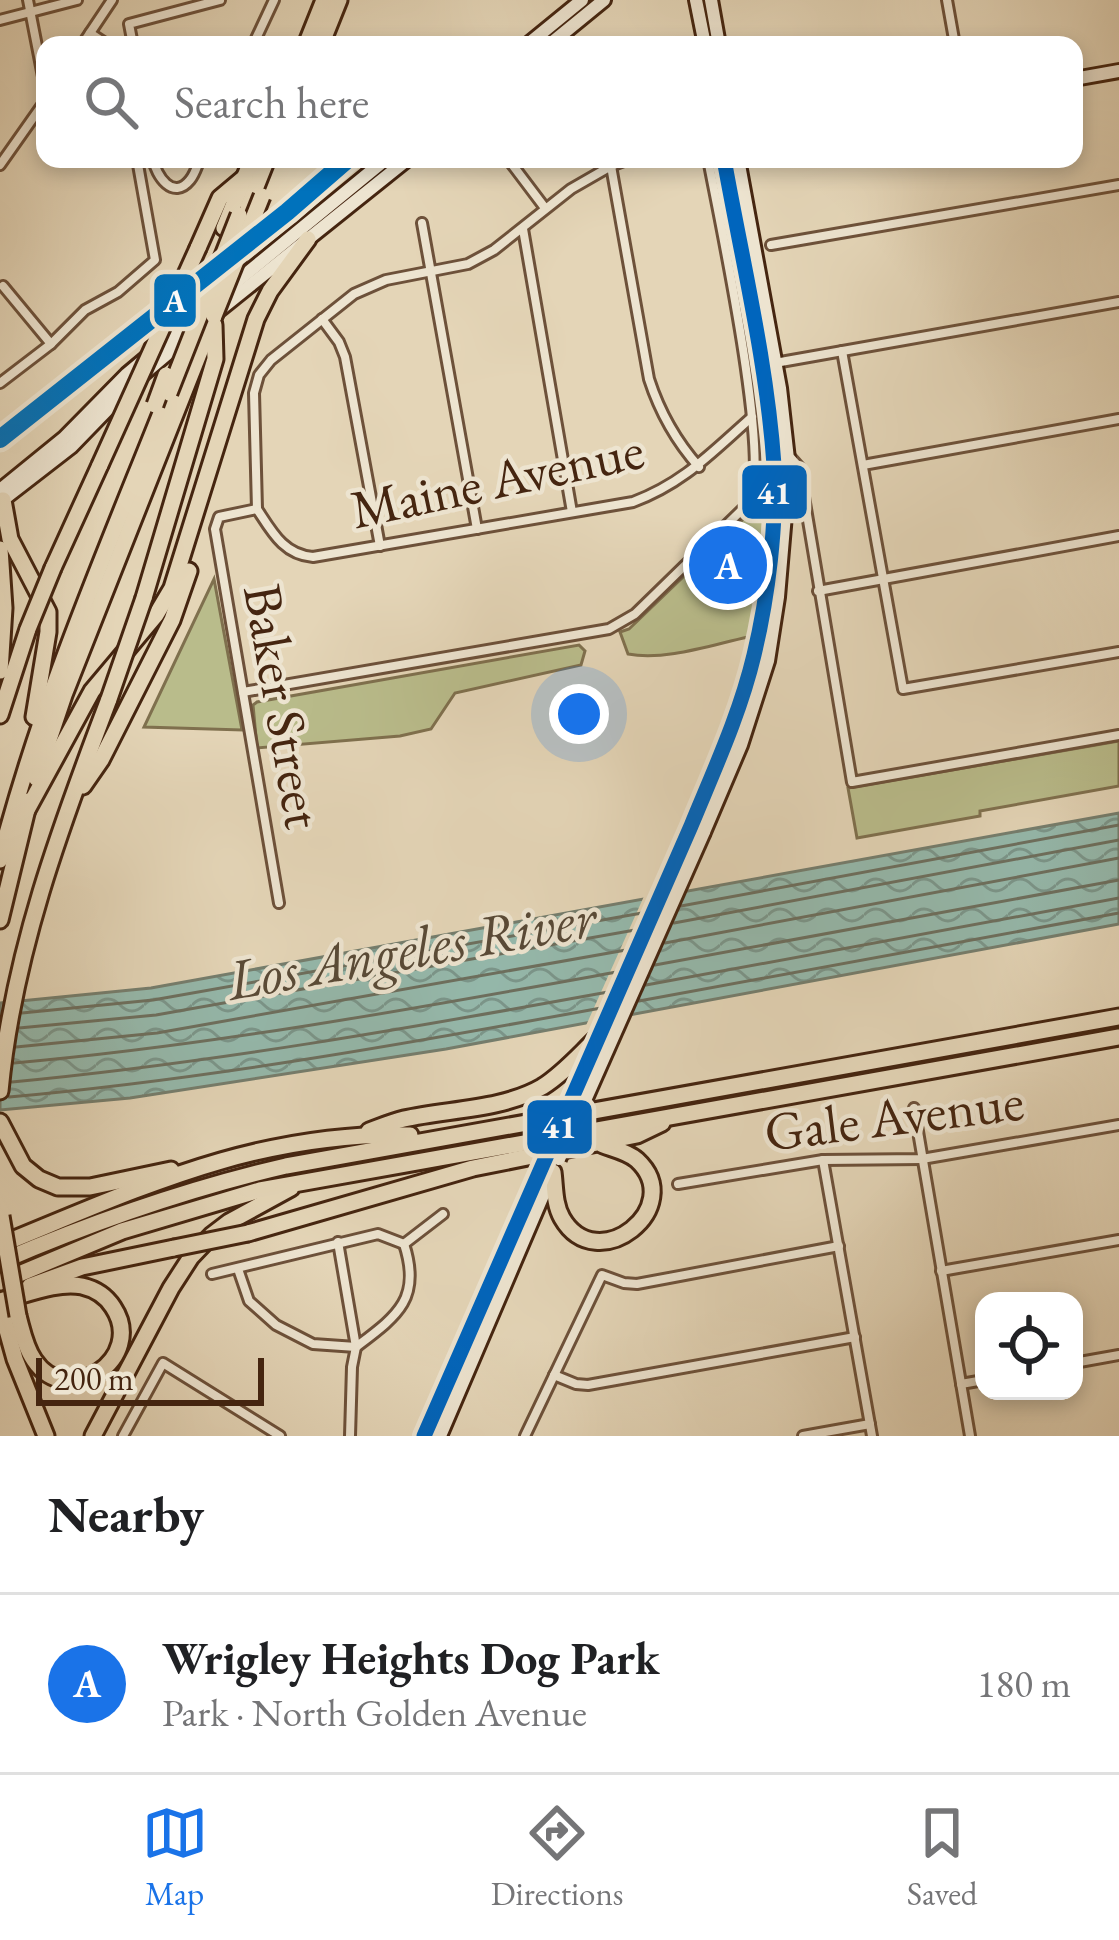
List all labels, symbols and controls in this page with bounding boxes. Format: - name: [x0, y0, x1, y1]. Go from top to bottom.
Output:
- search box: [36, 36, 1083, 168]
- icon: search: [78, 69, 144, 135]
- text: Search here: [174, 73, 369, 131]
- line badge: A: [152, 272, 198, 329]
- text: A: [162, 279, 187, 322]
- street label: Maine Avenue: [344, 414, 650, 544]
- line badge: 41: [740, 463, 809, 521]
- text: 41: [757, 471, 791, 514]
- pin: A: [689, 520, 767, 610]
- street label: Baker Street: [228, 578, 340, 834]
- your location: [549, 684, 609, 744]
- water label: Los Angeles River: [219, 879, 604, 1017]
- street label: Gale Avenue: [760, 1065, 1028, 1167]
- line badge: 41: [525, 1098, 594, 1156]
- text: 41: [542, 1105, 576, 1148]
- map controls: [975, 1292, 1083, 1400]
- button: locate: [975, 1292, 1083, 1400]
- scale bar: [36, 1352, 264, 1405]
- text: 200 m: [54, 1357, 134, 1400]
- text: Nearby: [48, 1481, 204, 1547]
- text: Wrigley Heights Dog Park: [162, 1629, 660, 1687]
- text: A: [73, 1658, 101, 1709]
- text: 180 m: [977, 1658, 1071, 1709]
- text: Park · North Golden Avenue: [162, 1687, 587, 1738]
- tab: Map: [142, 1800, 208, 1915]
- tab: Directions: [491, 1800, 624, 1915]
- tab: Saved: [907, 1800, 977, 1915]

